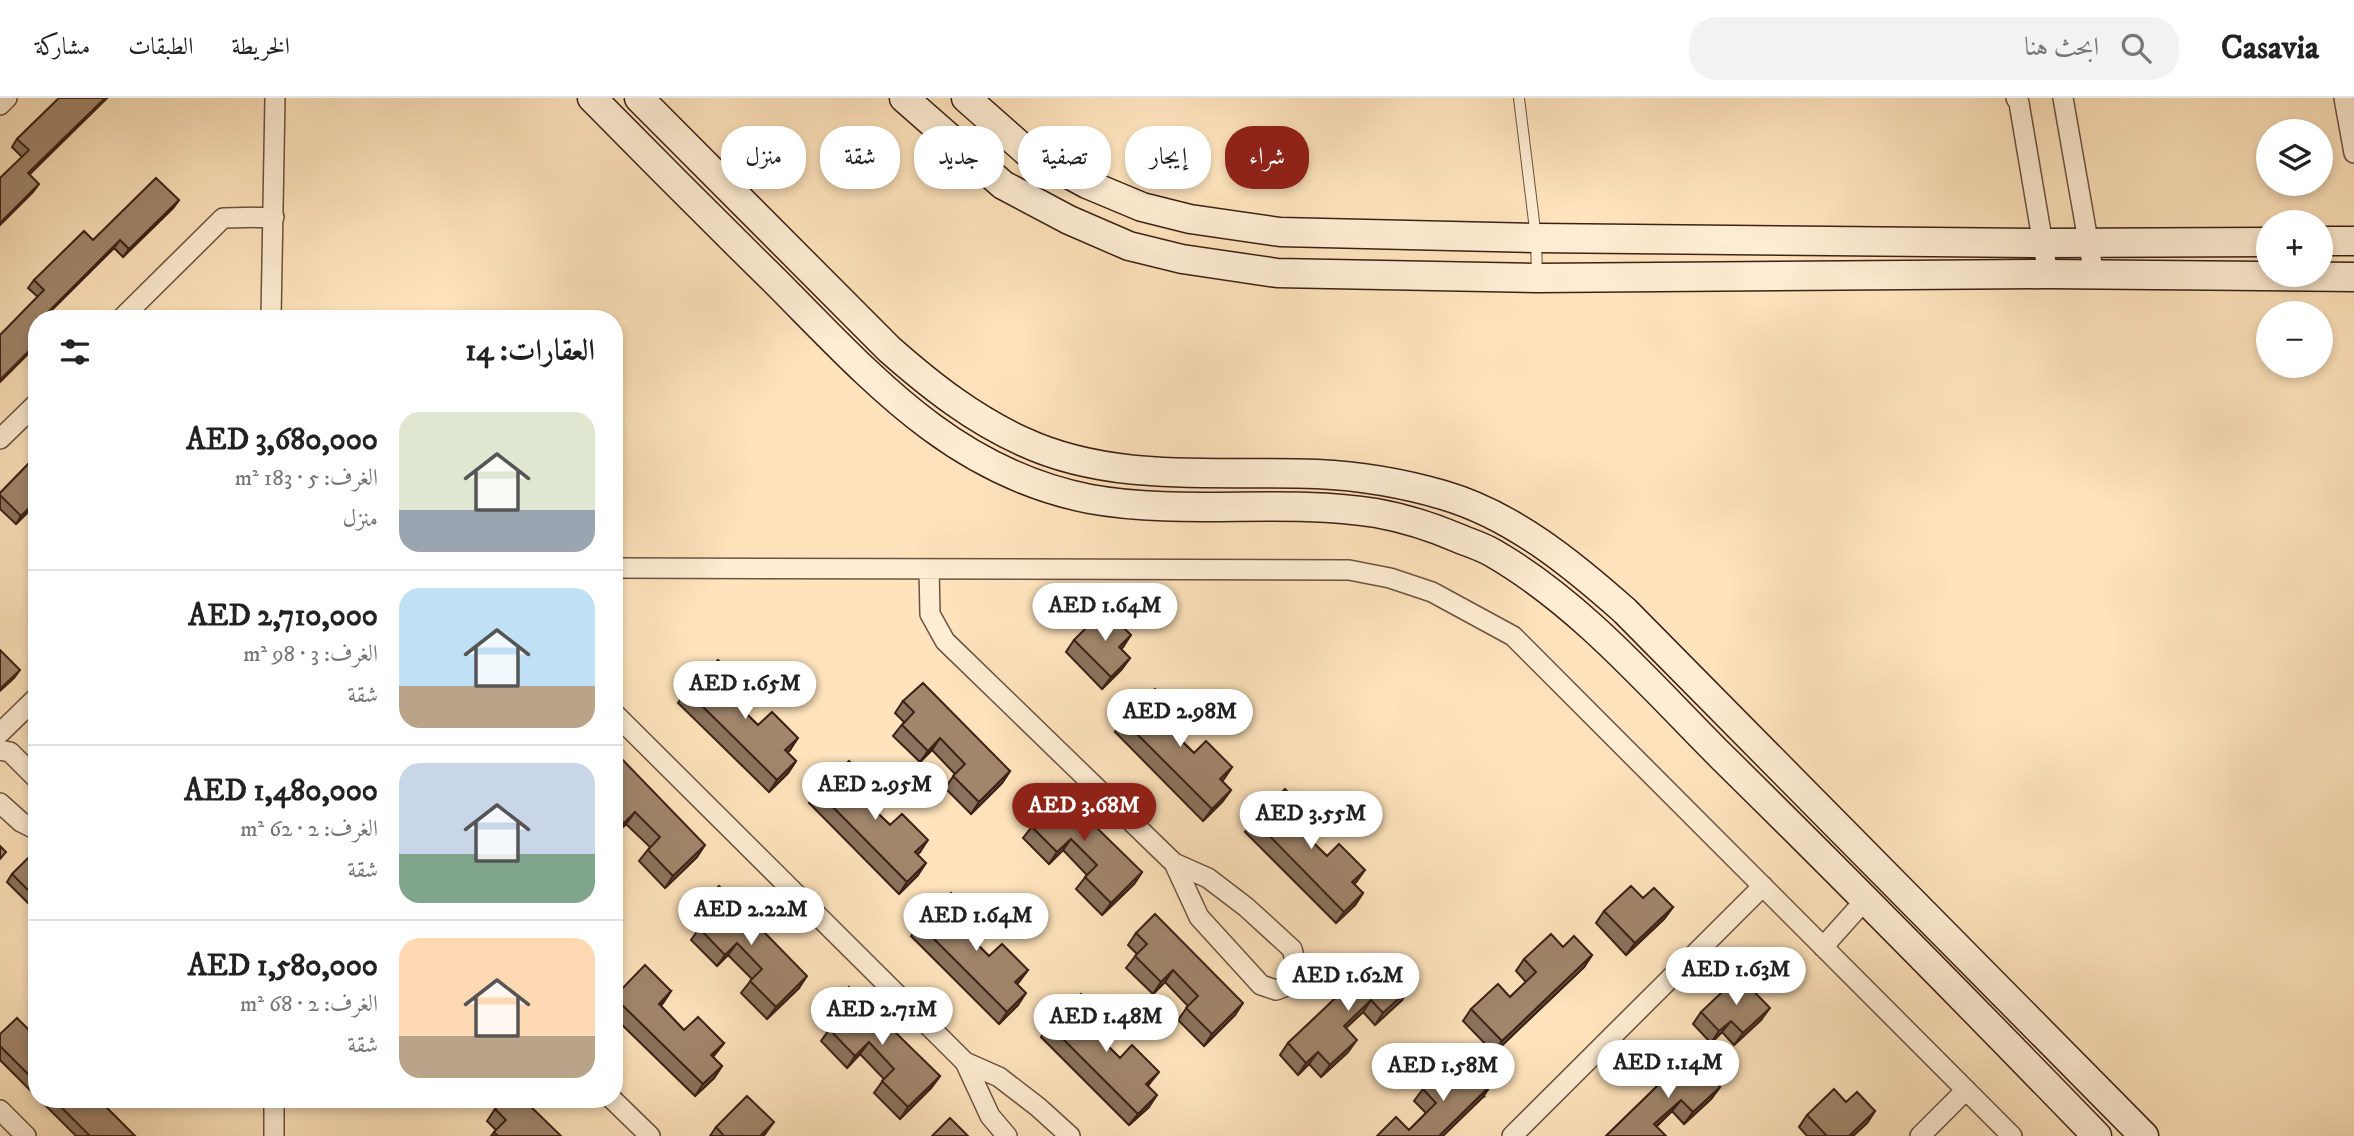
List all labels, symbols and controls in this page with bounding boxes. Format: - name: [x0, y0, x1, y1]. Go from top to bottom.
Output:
- search box: [1689, 17, 2179, 80]
- text: Casavia: [2221, 28, 2319, 69]
- icon: search: [2117, 29, 2155, 67]
- text: ابحث هنا: [2024, 31, 2099, 64]
- text: مشاركة: [35, 32, 90, 62]
- text: الطبقات: [128, 32, 194, 62]
- text: الخريطة: [232, 32, 290, 62]
- map controls: [2256, 119, 2333, 378]
- button: layers: [2256, 119, 2333, 196]
- chip: منزل: [721, 126, 806, 189]
- chip: شقة: [820, 126, 900, 189]
- chip: جديد: [914, 126, 1004, 189]
- chip: تصفية: [1018, 126, 1111, 189]
- chip: إيجار: [1125, 126, 1211, 189]
- chip: شراء: [1225, 126, 1309, 189]
- button: +: [2256, 210, 2333, 287]
- button: −: [2256, 301, 2333, 378]
- icon: filters: [56, 333, 94, 371]
- text: العقارات: 14: [465, 333, 595, 370]
- text: AED 3,680,000: [186, 422, 378, 459]
- icon: home: [455, 440, 539, 524]
- text: الغرف: 5 · 183 m²: [235, 464, 378, 493]
- text: منزل: [343, 505, 378, 534]
- pin: AED 1.64M: [1025, 584, 1185, 643]
- text: AED 1.64M: [1048, 591, 1162, 620]
- text: AED 2,710,000: [188, 598, 378, 635]
- icon: home: [455, 616, 539, 700]
- text: الغرف: 3 · 98 m²: [243, 640, 378, 669]
- pin: AED 1.65M: [665, 662, 825, 721]
- text: AED 1.65M: [689, 669, 801, 698]
- text: شقة: [348, 681, 378, 710]
- pin: AED 2.98M: [1100, 690, 1260, 749]
- text: AED 2.98M: [1123, 697, 1237, 726]
- pin: AED 2.95M: [795, 762, 955, 822]
- text: AED 2.95M: [818, 770, 932, 799]
- text: AED 1,480,000: [184, 773, 378, 810]
- pin: AED 3.68M: [1004, 784, 1164, 843]
- icon: home: [455, 791, 539, 875]
- text: AED 3.68M: [1028, 791, 1140, 820]
- pin: AED 3.55M: [1231, 792, 1391, 851]
- text: AED 3.55M: [1256, 799, 1366, 828]
- text: الغرف: 2 · 62 m²: [240, 815, 378, 844]
- text: شقة: [348, 856, 378, 885]
- pin: AED 2.22M: [671, 888, 831, 947]
- pin: AED 1.64M: [896, 894, 1056, 953]
- text: AED 2.22M: [694, 895, 808, 924]
- text: AED 1.64M: [919, 901, 1033, 930]
- text: AED 1,580,000: [188, 948, 378, 985]
- pin: AED 1.63M: [1656, 948, 1816, 1007]
- pin: AED 1.62M: [1268, 954, 1428, 1013]
- text: AED 1.63M: [1682, 955, 1790, 984]
- text: AED 1.62M: [1292, 961, 1404, 990]
- icon: home: [455, 966, 539, 1050]
- pin: AED 2.71M: [802, 988, 962, 1047]
- text: الغرف: 2 · 68 m²: [240, 990, 378, 1019]
- text: AED 2.71M: [827, 995, 937, 1024]
- pin: AED 1.48M: [1026, 995, 1186, 1054]
- text: AED 1.48M: [1050, 1002, 1162, 1031]
- text: شقة: [348, 1031, 378, 1060]
- pin: AED 1.14M: [1588, 1040, 1748, 1100]
- pin: AED 1.58M: [1363, 1044, 1523, 1103]
- text: AED 1.14M: [1613, 1048, 1723, 1077]
- text: AED 1.58M: [1388, 1051, 1498, 1080]

